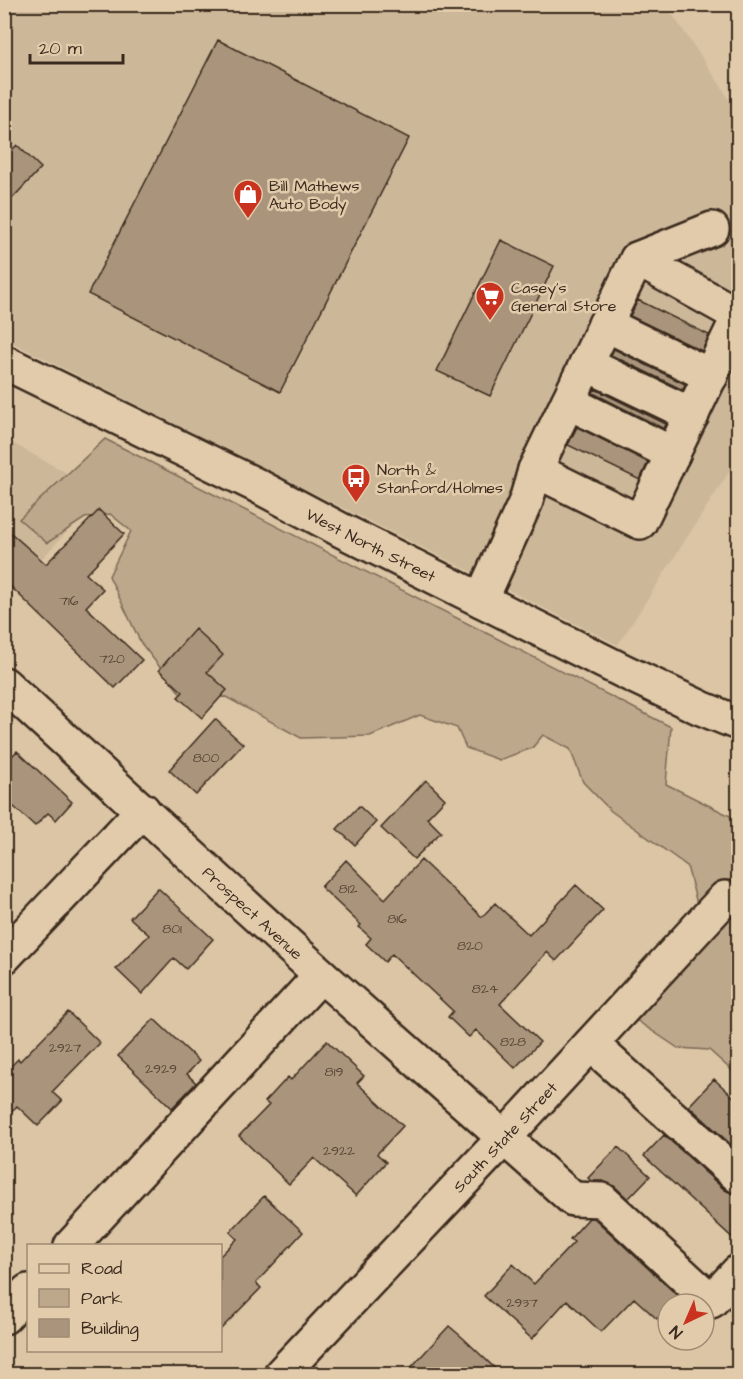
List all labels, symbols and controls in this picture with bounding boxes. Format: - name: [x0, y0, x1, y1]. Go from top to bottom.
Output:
- scale bar: [30, 27, 123, 65]
- text: 20 m: [39, 36, 82, 61]
- place label: Bill Mathews Auto Body: [269, 175, 360, 216]
- shop icon: Bill Mathews Auto Body: [232, 178, 264, 220]
- place label: Casey's General Store: [511, 277, 617, 317]
- supermarket icon: Casey's General Store: [474, 280, 506, 322]
- place label: North & Stanford/Holmes: [377, 459, 503, 499]
- bus stop icon: North & Stanford/Holmes: [340, 462, 372, 504]
- street label: West North Street: [302, 503, 440, 588]
- house number: 716: [59, 591, 79, 611]
- house number: 720: [99, 649, 125, 669]
- house number: 800: [193, 748, 220, 768]
- street label: Prospect Avenue: [198, 862, 307, 965]
- house number: 812: [339, 879, 357, 899]
- house number: 816: [387, 909, 407, 929]
- house number: 801: [162, 919, 182, 939]
- house number: 820: [457, 936, 483, 956]
- house number: 824: [472, 979, 499, 999]
- house number: 828: [500, 1032, 526, 1052]
- house number: 2927: [49, 1038, 82, 1058]
- house number: 2929: [145, 1059, 177, 1079]
- house number: 819: [325, 1062, 343, 1082]
- street label: South State Street: [448, 1077, 563, 1198]
- house number: 2922: [323, 1141, 355, 1161]
- legend: [27, 1244, 222, 1352]
- text: Road: [81, 1256, 122, 1281]
- text: Park: [81, 1286, 123, 1311]
- north arrow: [656, 1292, 716, 1352]
- house number: 2937: [506, 1293, 538, 1313]
- text: Building: [81, 1316, 139, 1342]
- text: N: [665, 1321, 688, 1343]

